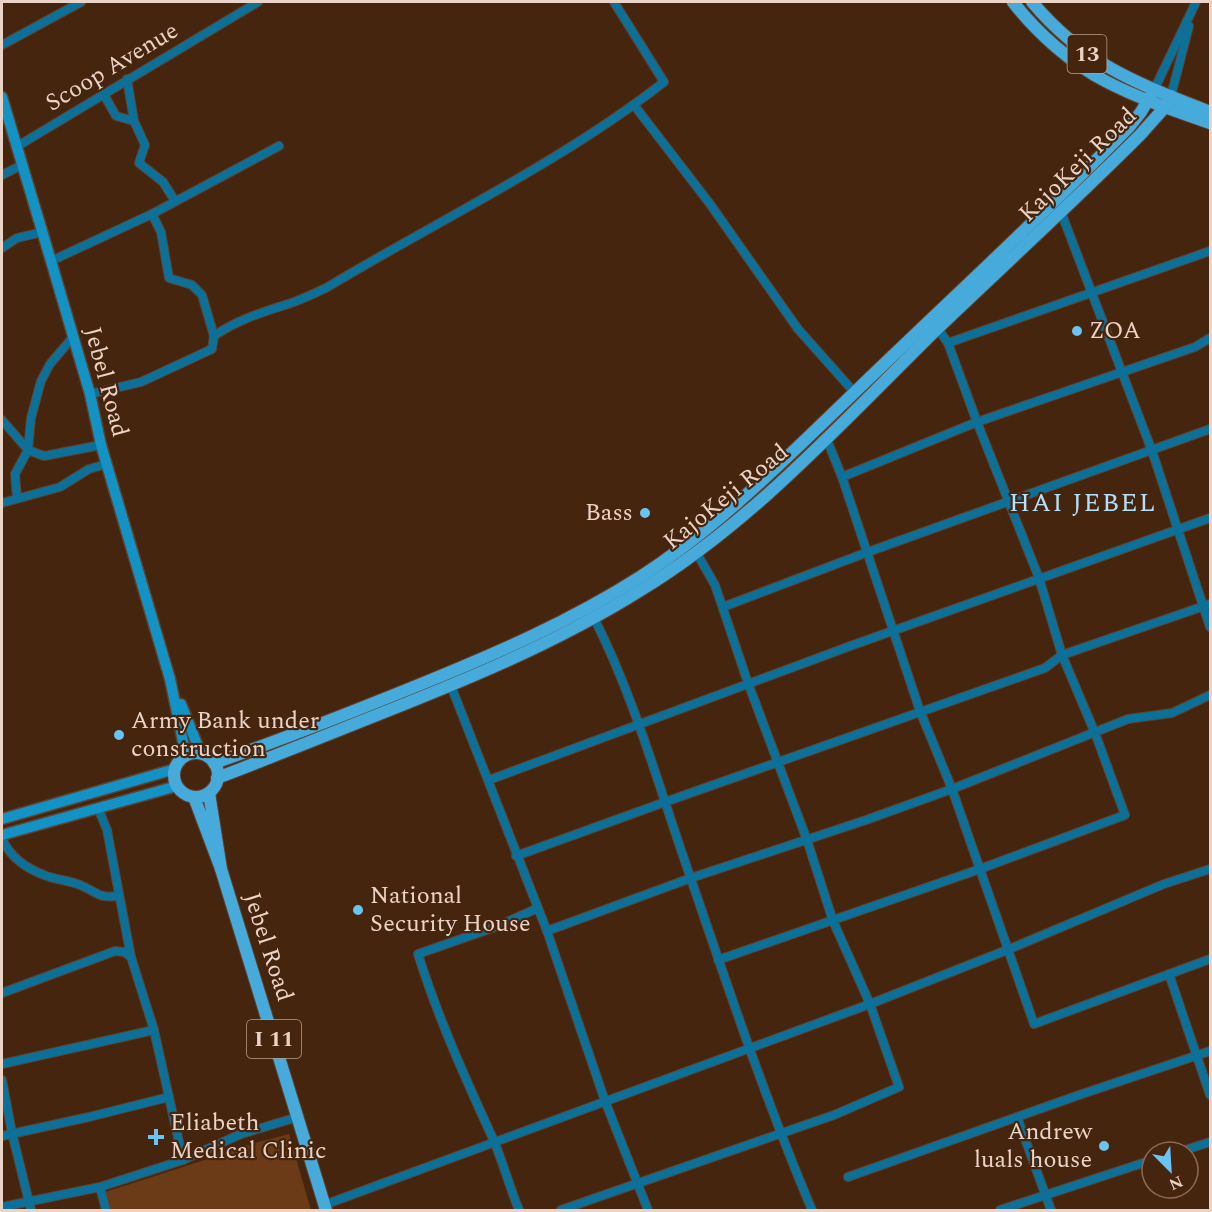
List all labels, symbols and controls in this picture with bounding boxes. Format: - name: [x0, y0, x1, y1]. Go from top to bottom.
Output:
- street label: Scoop Avenue: [39, 13, 185, 121]
- road number: 13: [1068, 35, 1106, 73]
- street label: KajoKeji Road: [1011, 99, 1145, 231]
- place label: ZOA: [1089, 313, 1141, 349]
- street label: Jebel Road: [74, 323, 138, 441]
- marker: ZOA: [1070, 324, 1084, 338]
- street label: KajoKeji Road: [655, 435, 797, 559]
- district label: HAI JEBEL: [1009, 483, 1157, 523]
- place label: Bass: [585, 495, 633, 531]
- marker: Bass: [638, 506, 652, 520]
- place label: Army Bank under construction: [131, 703, 319, 767]
- marker: Army Bank under construction: [112, 728, 126, 742]
- place label: National Security House: [370, 878, 531, 942]
- street label: Jebel Road: [233, 888, 303, 1006]
- marker: National Security House: [351, 903, 365, 917]
- road number: I 11: [247, 1020, 301, 1058]
- place label: Eliabeth Medical Clinic: [170, 1105, 327, 1169]
- place label: Andrew luals house: [974, 1114, 1093, 1178]
- marker: Eliabeth Medical Clinic: [147, 1128, 165, 1146]
- marker: Andrew luals house: [1097, 1139, 1111, 1153]
- north arrow: [1140, 1140, 1200, 1200]
- text: N: [1165, 1169, 1187, 1196]

